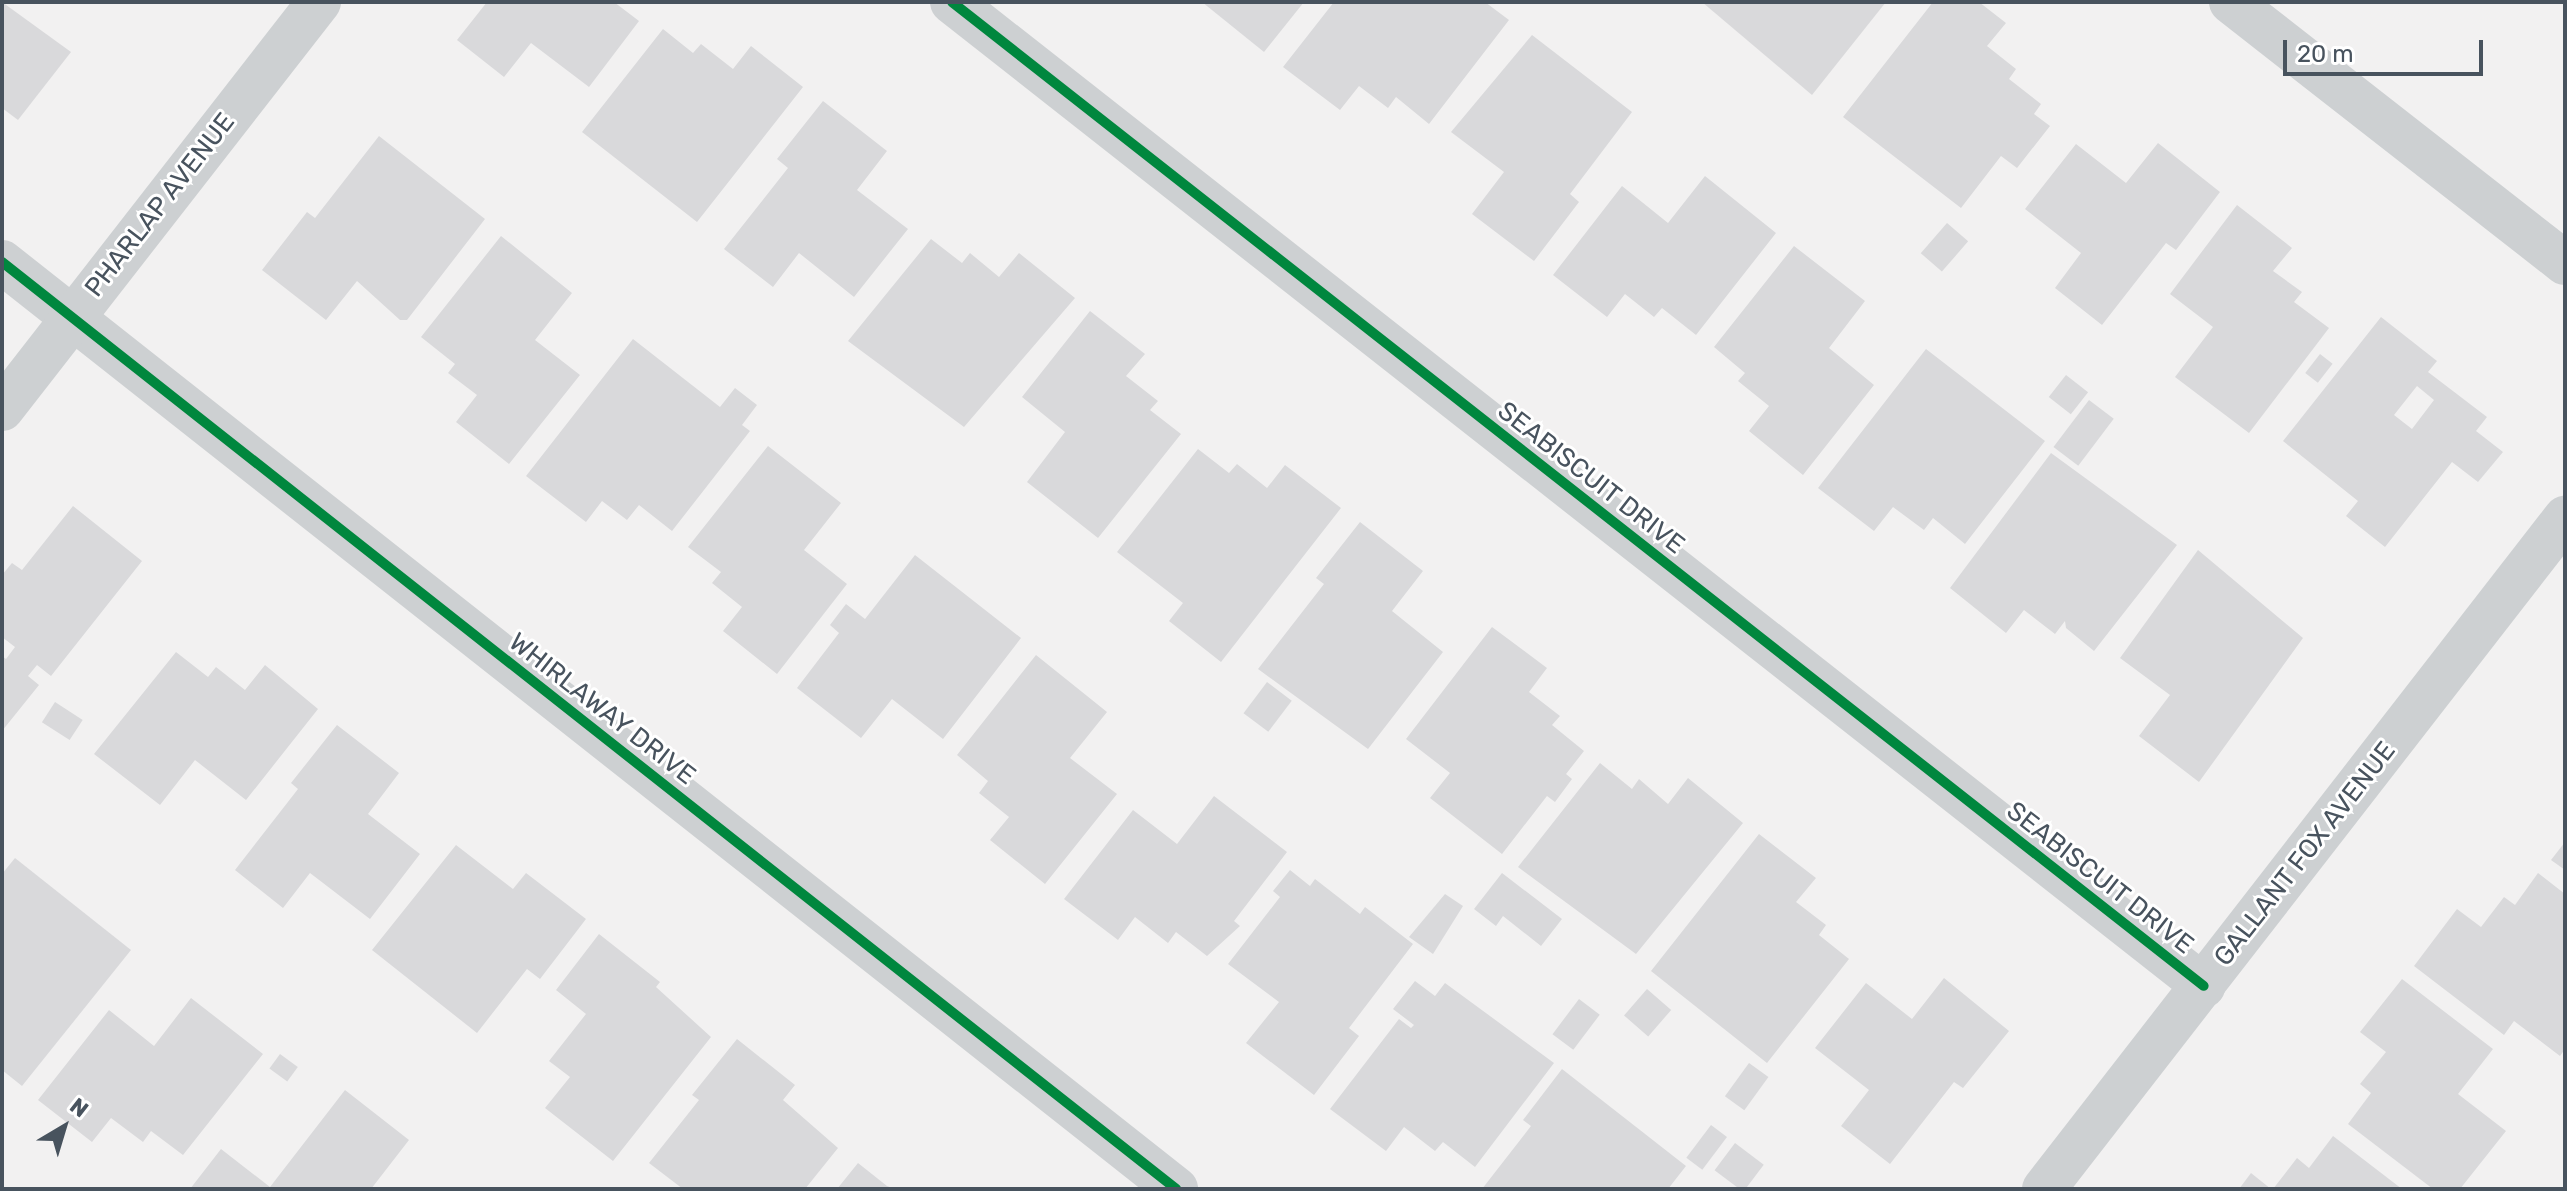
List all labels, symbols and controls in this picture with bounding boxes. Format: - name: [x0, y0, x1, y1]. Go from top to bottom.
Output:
- scale bar: [2287, 24, 2487, 74]
- text: 20 m: [2297, 40, 2354, 68]
- street label: PHARLAP AVENUE: [78, 106, 242, 304]
- street label: SEABISCUIT DRIVE: [1491, 395, 1691, 561]
- street label: WHIRLAWAY DRIVE: [502, 626, 702, 792]
- street label: GALLANT FOX AVENUE: [2207, 735, 2403, 973]
- street label: SEABISCUIT DRIVE: [2000, 795, 2200, 961]
- north arrow: [24, 1087, 104, 1167]
- text: N: [65, 1092, 94, 1123]

